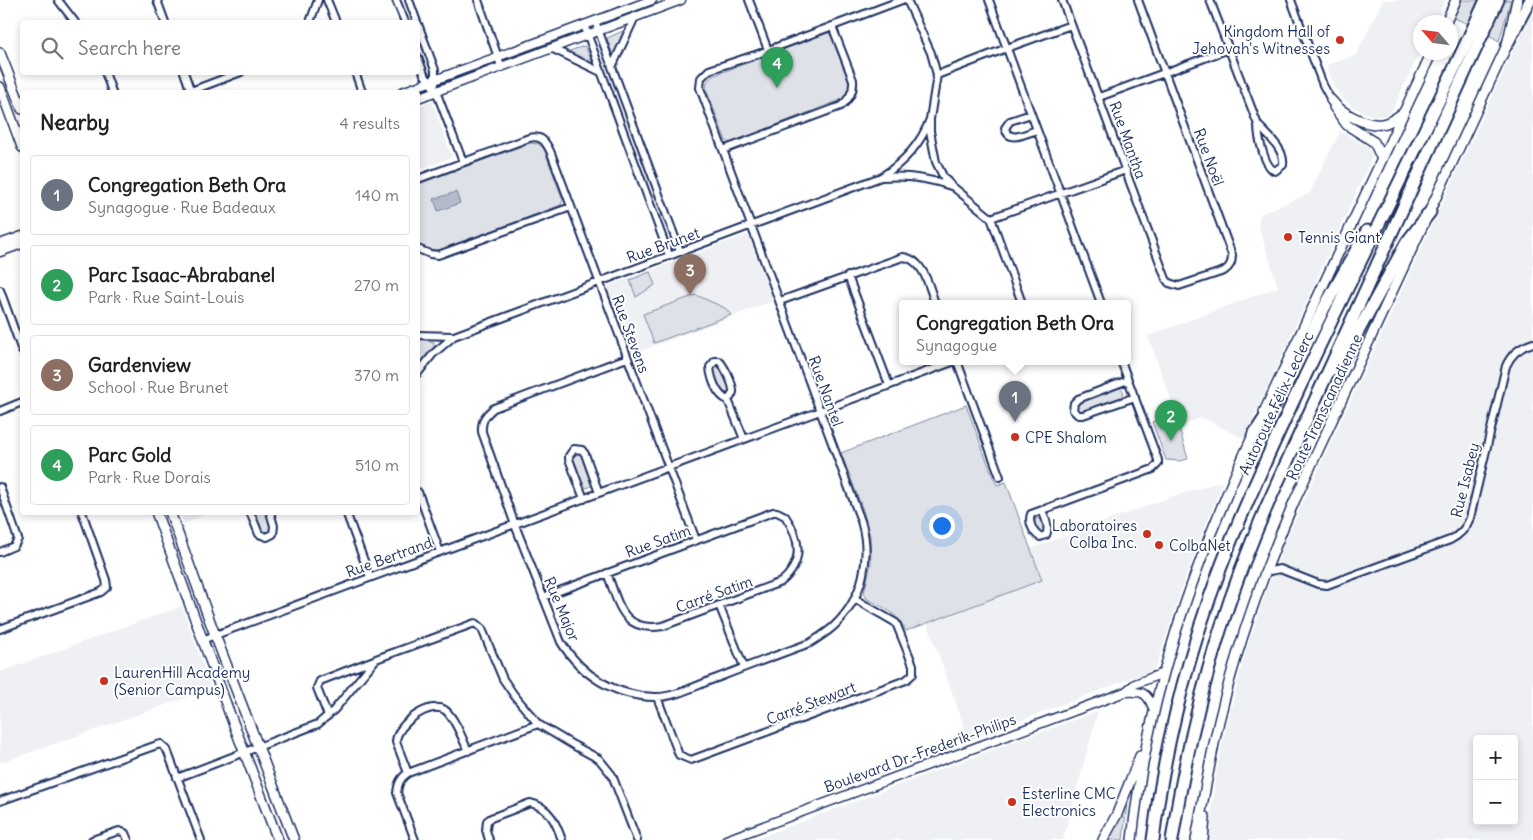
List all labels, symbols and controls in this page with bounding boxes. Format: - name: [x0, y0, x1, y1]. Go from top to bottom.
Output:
- north arrow: [1413, 15, 1458, 60]
- search box: [20, 20, 420, 75]
- place label: Kingdom Hall of Jehovah's Witnesses: [1192, 22, 1331, 58]
- icon: search: [38, 34, 66, 62]
- marker: Kingdom Hall of Jehovah's Witnesses: [1334, 34, 1346, 46]
- text: Search here: [78, 36, 181, 60]
- pin: 4: [761, 47, 793, 88]
- street label: Rue Mantha: [1105, 99, 1151, 182]
- text: Nearby: [40, 109, 110, 136]
- text: 4 results: [339, 113, 400, 133]
- street label: Rue Noël: [1190, 126, 1228, 188]
- text: Congregation Beth Ora: [88, 173, 286, 197]
- text: 1: [54, 185, 60, 205]
- text: 140 m: [355, 185, 399, 205]
- text: Synagogue · Rue Badeaux: [88, 197, 276, 217]
- street label: Rue Brunet: [624, 223, 702, 267]
- place label: Tennis Giant: [1298, 228, 1380, 247]
- marker: Tennis Giant: [1282, 231, 1294, 243]
- pin: 3: [674, 254, 706, 295]
- text: Parc Isaac-Abrabanel: [88, 263, 275, 287]
- text: 2: [53, 275, 61, 295]
- text: 270 m: [354, 275, 399, 295]
- text: Park · Rue Saint-Louis: [88, 287, 244, 307]
- street label: Rue Stevens: [608, 292, 654, 376]
- popup: [899, 300, 1131, 365]
- text: Congregation Beth Ora: [916, 311, 1114, 335]
- street label: Autoroute Félix-Leclerc: [1234, 328, 1318, 478]
- street label: Route Transcanadienne: [1282, 331, 1366, 483]
- text: Synagogue: [916, 335, 997, 355]
- text: Gardenview: [88, 353, 191, 377]
- street label: Rue Nantel: [805, 353, 847, 429]
- text: 3: [52, 365, 62, 385]
- text: 370 m: [354, 365, 399, 385]
- text: School · Rue Brunet: [88, 377, 228, 397]
- pin: 1: [999, 381, 1031, 422]
- pin: 2: [1155, 400, 1187, 441]
- place label: CPE Shalom: [1025, 428, 1107, 447]
- marker: CPE Shalom: [1009, 431, 1021, 443]
- street label: Rue Isabey: [1447, 441, 1483, 519]
- text: Parc Gold: [88, 443, 171, 467]
- text: 4: [52, 455, 62, 475]
- text: 510 m: [355, 455, 399, 475]
- text: Park · Rue Dorais: [88, 467, 211, 487]
- your location: [929, 513, 955, 539]
- place label: Laboratoires Colba Inc.: [1052, 516, 1137, 552]
- street label: Rue Satim: [623, 520, 693, 562]
- marker: Laboratoires Colba Inc.: [1141, 528, 1153, 540]
- street label: Rue Bertrand: [343, 532, 435, 581]
- place label: ColbaNet: [1169, 536, 1231, 555]
- marker: ColbaNet: [1153, 539, 1165, 551]
- street label: Carré Satim: [673, 571, 755, 617]
- street label: Rue Major: [540, 574, 584, 644]
- place label: LaurenHill Academy (Senior Campus): [114, 663, 250, 699]
- marker: LaurenHill Academy (Senior Campus): [98, 675, 110, 687]
- street label: Carré Stewart: [764, 677, 858, 729]
- street label: Boulevard Dr.-Frederik-Philips: [821, 709, 1019, 797]
- map controls: [1473, 735, 1518, 825]
- button: +: [1473, 735, 1518, 780]
- button: −: [1473, 780, 1518, 825]
- place label: Esterline CMC Electronics: [1022, 784, 1116, 820]
- marker: Esterline CMC Electronics: [1006, 796, 1018, 808]

